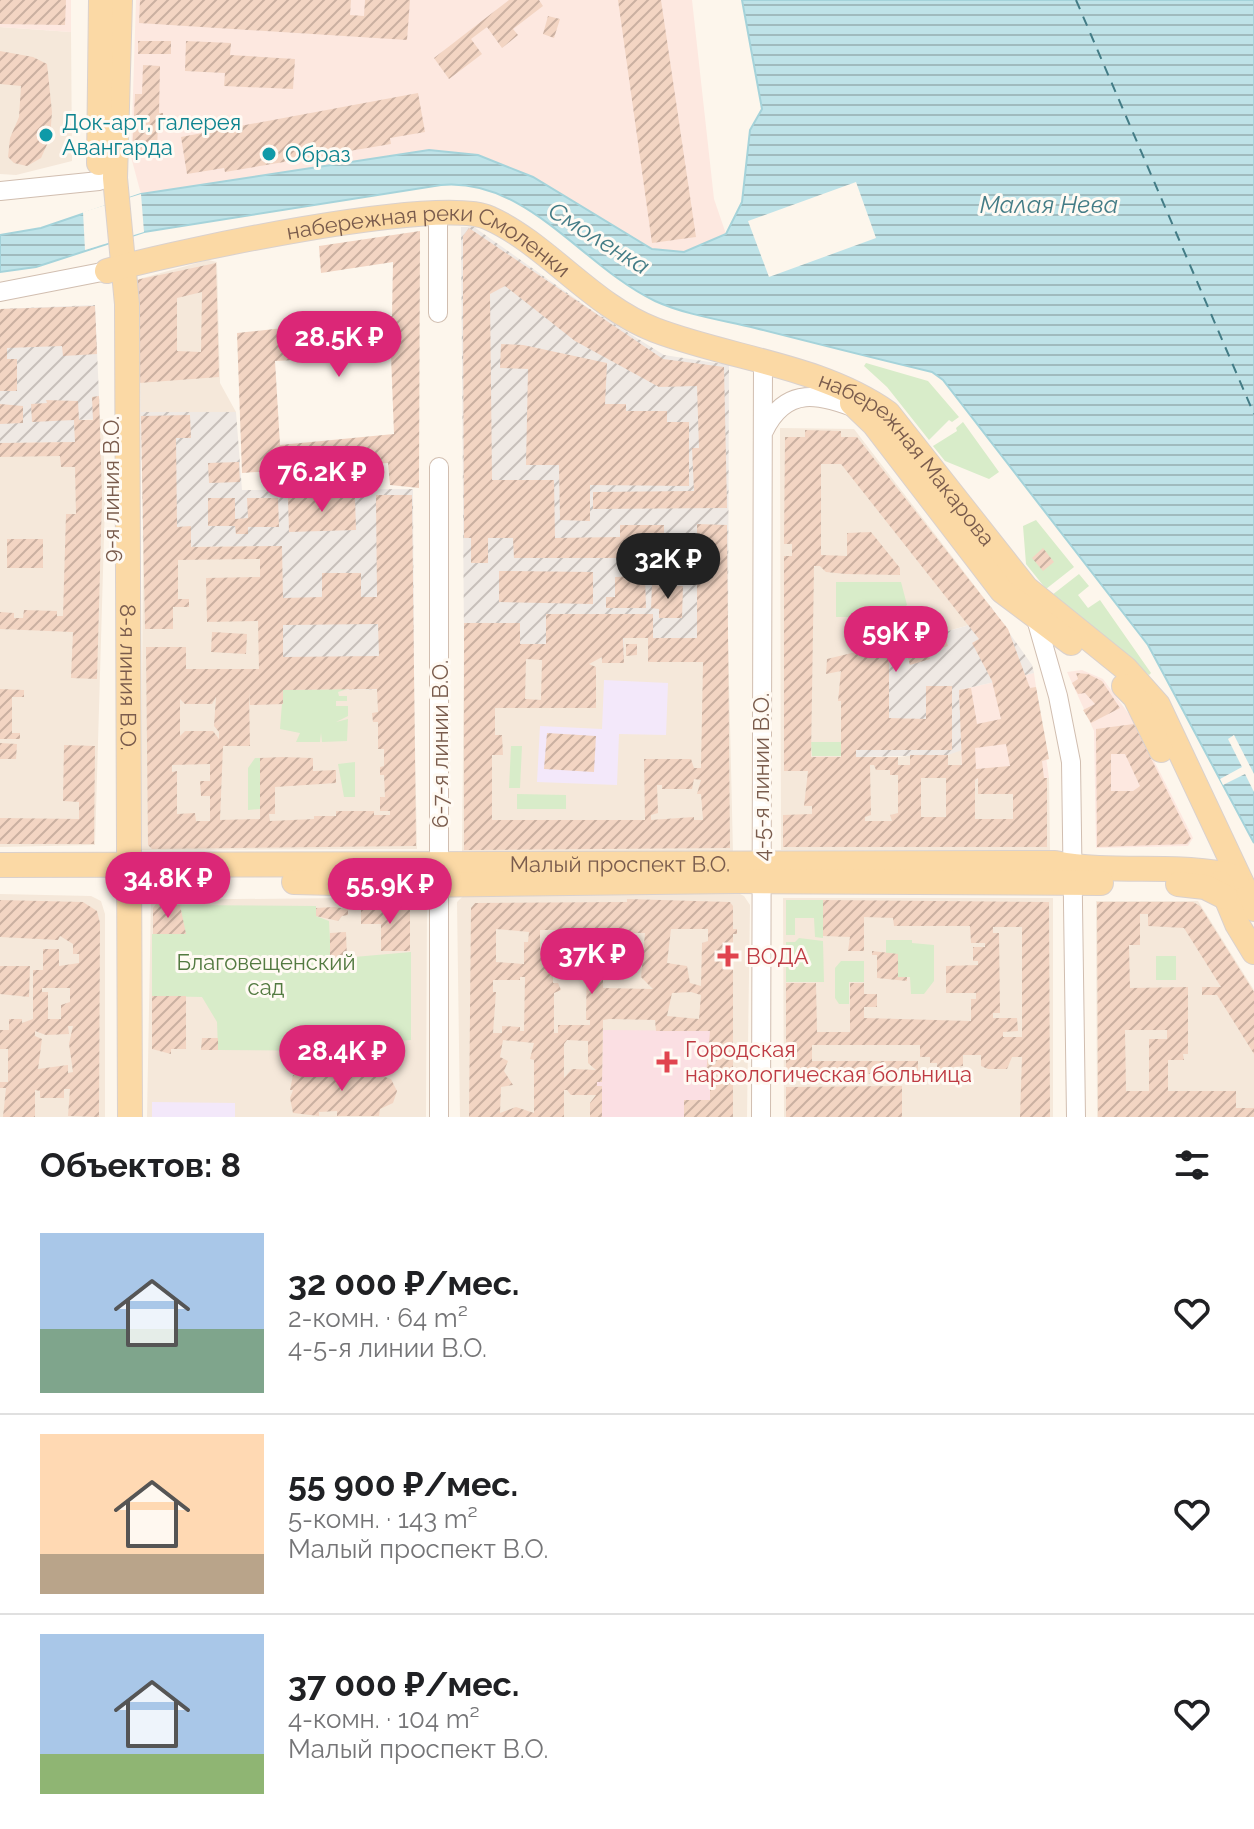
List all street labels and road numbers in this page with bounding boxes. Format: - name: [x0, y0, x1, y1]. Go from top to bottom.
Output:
- street label: набережная реки Смоленки: [284, 200, 576, 283]
- street label: набережная Макарова: [815, 366, 1001, 551]
- street label: 9-я линия В.О.: [98, 416, 124, 562]
- street label: 8-я линия В.О.: [115, 604, 142, 751]
- street label: 6-7-я линии В.О.: [427, 660, 453, 828]
- street label: 4-5-я линии В.О.: [748, 693, 774, 861]
- street label: Малый проспект В.О.: [510, 851, 730, 877]

